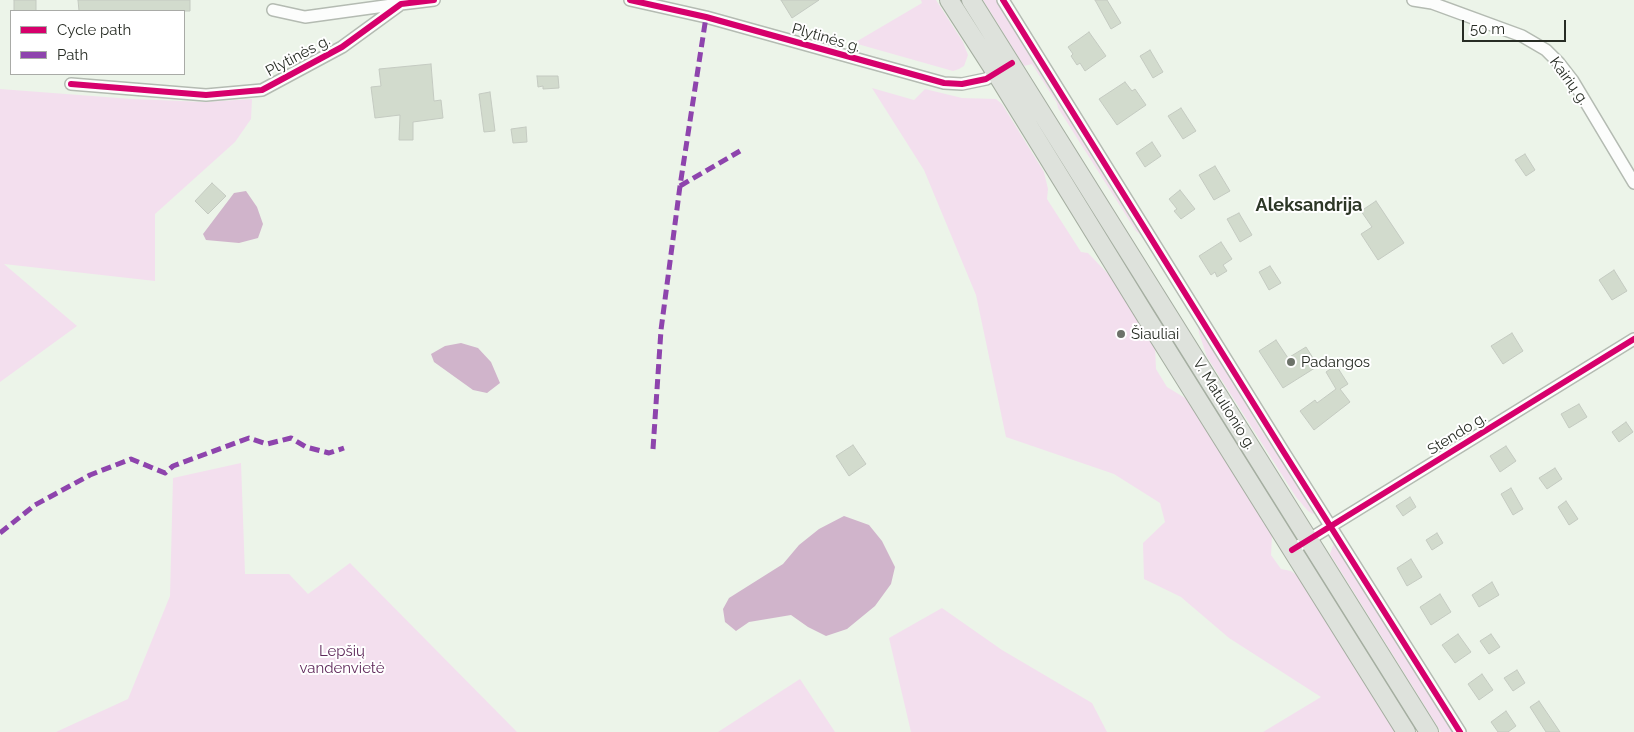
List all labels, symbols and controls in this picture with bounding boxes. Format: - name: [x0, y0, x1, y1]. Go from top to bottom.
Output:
- legend: [10, 10, 185, 75]
- scale bar: [1464, 10, 1568, 42]
- street label: Plytinės g.: [790, 20, 862, 56]
- text: 50 m: [1470, 20, 1505, 38]
- text: Cycle path: [57, 21, 131, 39]
- street label: Plytinės g.: [263, 32, 333, 80]
- text: Path: [57, 46, 88, 64]
- street label: Kairių g.: [1546, 54, 1592, 108]
- district label: Aleksandrija: [1256, 195, 1362, 217]
- place label: Šiauliai: [1131, 325, 1179, 343]
- marker: Šiauliai: [1115, 328, 1127, 340]
- place label: Padangos: [1301, 353, 1370, 371]
- street label: V. Matulionio g.: [1189, 355, 1259, 453]
- marker: Padangos: [1285, 356, 1297, 368]
- street label: Stendo g.: [1424, 409, 1490, 459]
- park label: Lepšių vandenvietė: [299, 642, 385, 677]

